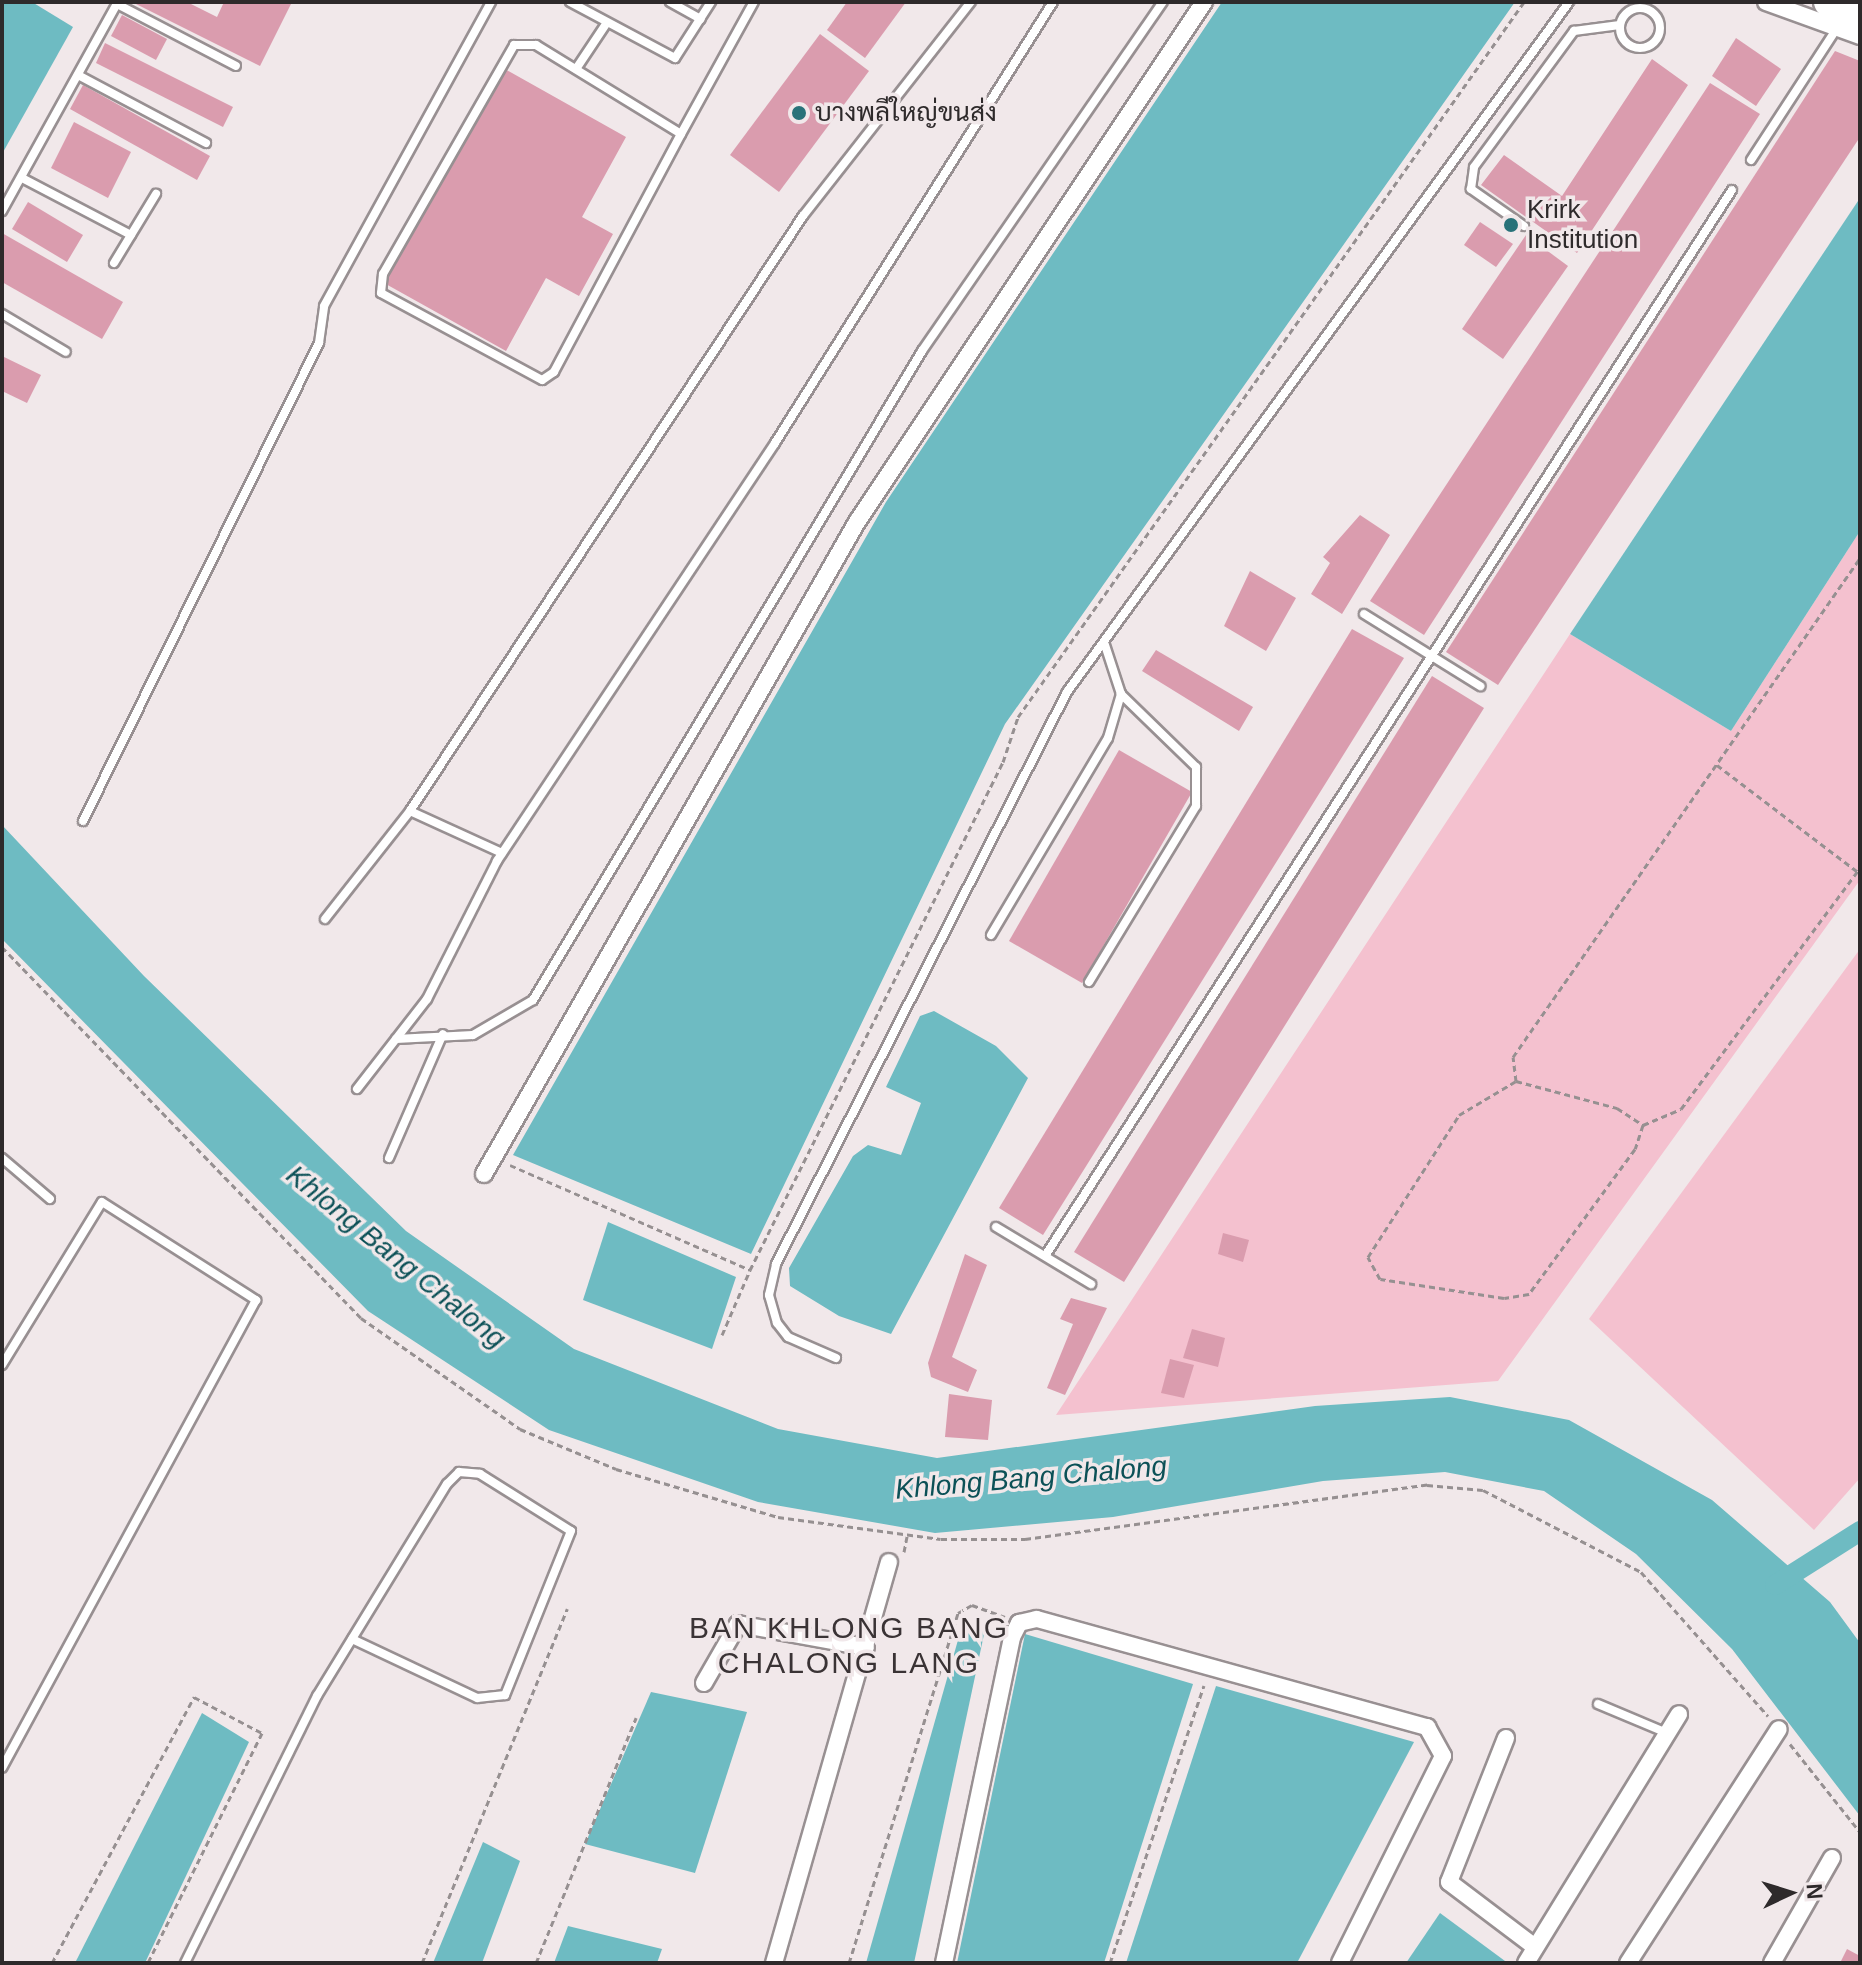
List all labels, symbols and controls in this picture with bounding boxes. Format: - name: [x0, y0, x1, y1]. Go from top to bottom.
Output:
- place label: บางพลีใหญ่ขนส่ง: [815, 97, 997, 129]
- marker: บางพลีใหญ่ขนส่ง: [790, 104, 808, 122]
- place label: Krirk Institution: [1527, 194, 1638, 256]
- marker: Krirk Institution: [1502, 216, 1520, 234]
- water label: Khlong Bang Chalong: [280, 1158, 512, 1356]
- water label: Khlong Bang Chalong: [894, 1449, 1168, 1507]
- district label: BAN KHLONG BANG CHALONG LANG: [689, 1610, 1009, 1680]
- north arrow: [1750, 1853, 1830, 1933]
- text: N: [1801, 1882, 1827, 1900]

